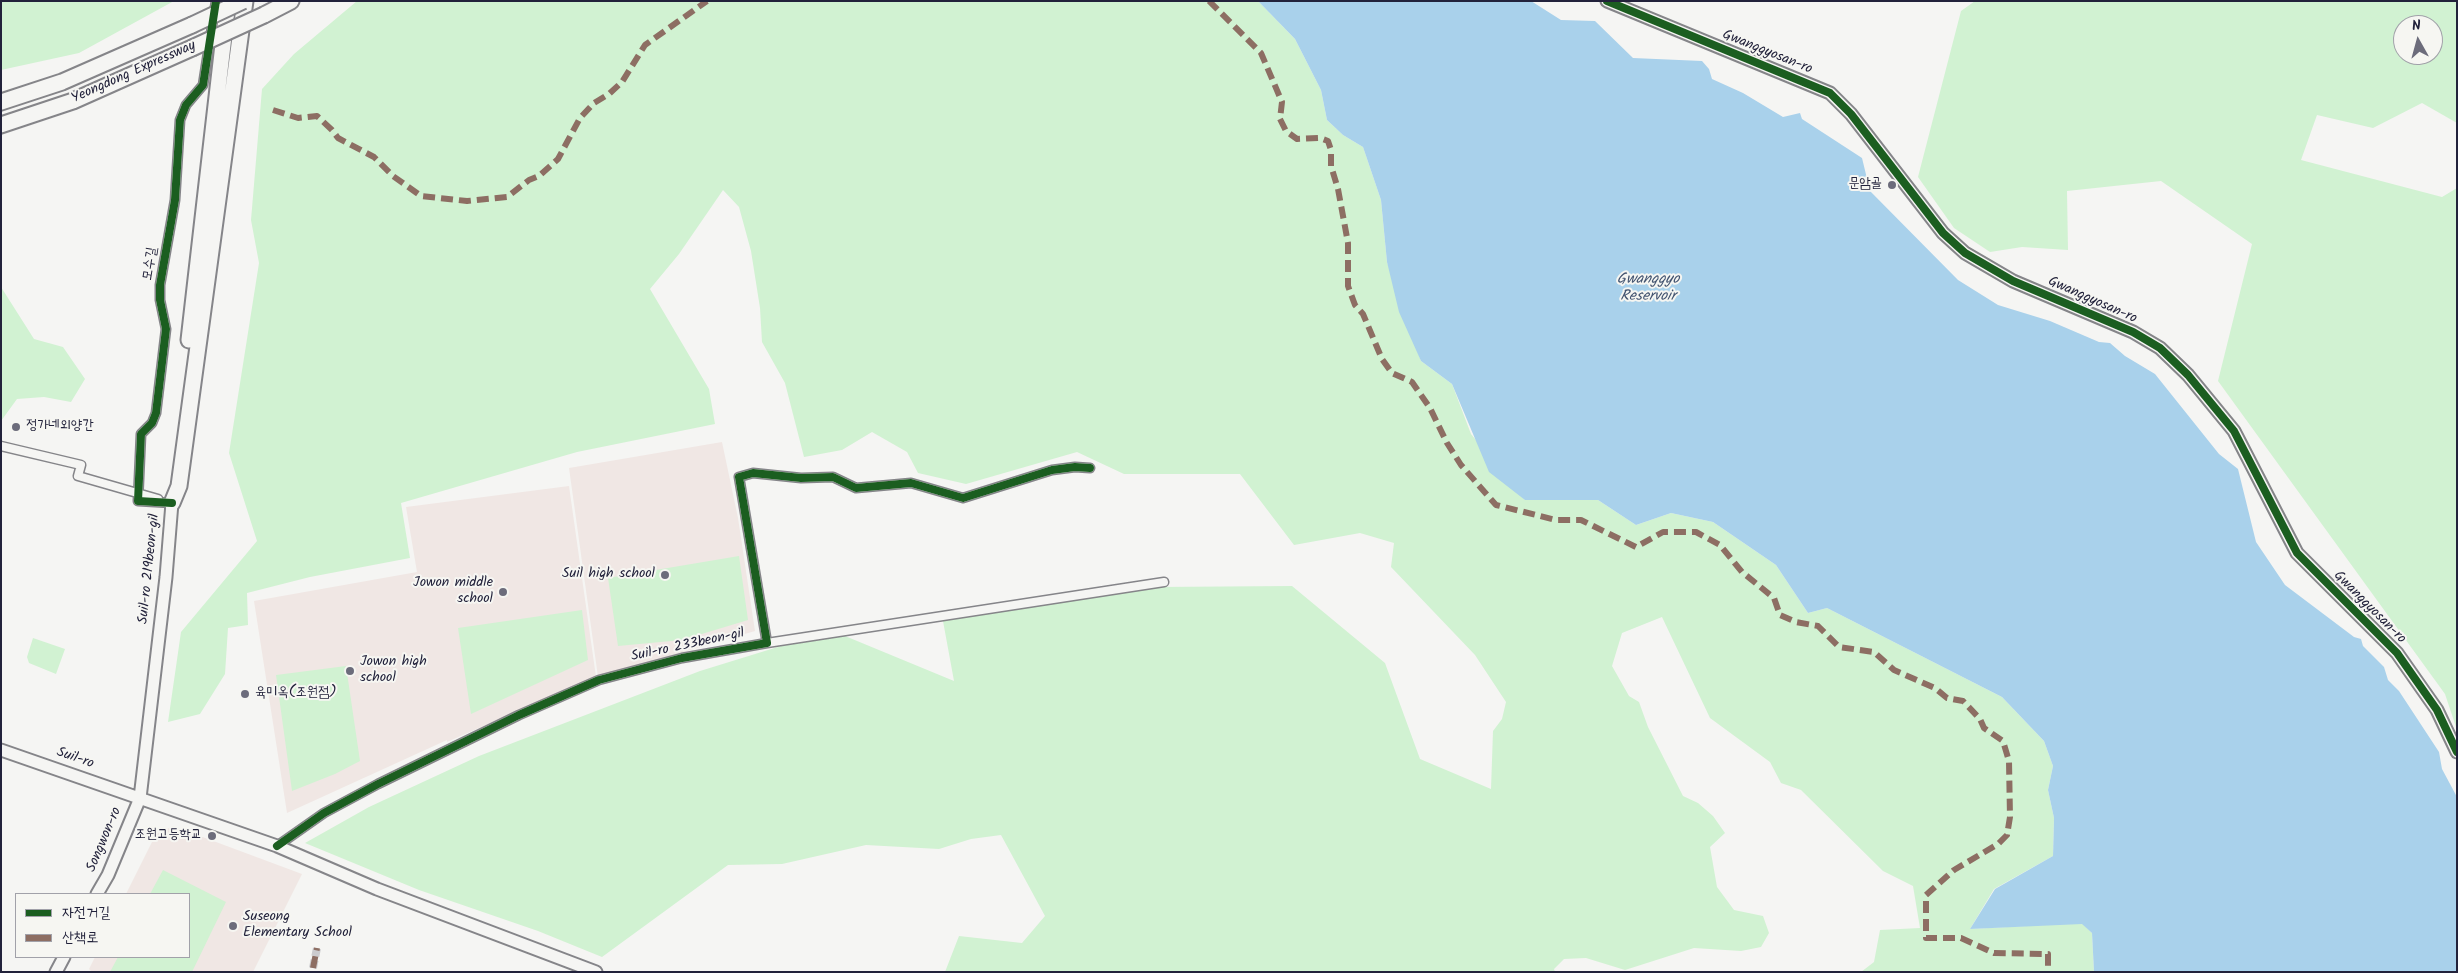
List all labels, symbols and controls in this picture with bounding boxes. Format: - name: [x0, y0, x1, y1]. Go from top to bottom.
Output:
- north arrow: [2393, 15, 2443, 65]
- text: N: [2411, 15, 2422, 38]
- street label: Gwanggyosan-ro: [1720, 27, 1814, 79]
- street label: Yeongdong Expressway: [69, 38, 199, 108]
- place label: 문암골: [1848, 177, 1882, 193]
- marker: 문암골: [1886, 179, 1898, 191]
- street label: 모수길: [140, 246, 162, 282]
- water label: Gwanggyo Reservoir: [1617, 271, 1679, 306]
- street label: Gwanggyosan-ro: [2045, 274, 2139, 328]
- place label: 정가네외양간: [26, 419, 94, 435]
- marker: 정가네외양간: [10, 421, 22, 433]
- street label: Suil-ro 219beon-gil: [136, 513, 164, 625]
- place label: Suil high school: [562, 567, 655, 583]
- street label: Gwanggyosan-ro: [2329, 568, 2409, 648]
- marker: Suil high school: [659, 569, 671, 581]
- place label: Jowon middle school: [413, 576, 493, 608]
- marker: Jowon middle school: [497, 586, 509, 598]
- street label: Suil-ro 233beon-gil: [630, 626, 746, 666]
- place label: Jowon high school: [360, 655, 427, 688]
- marker: Jowon high school: [344, 665, 356, 677]
- place label: 육미옥(조원점): [255, 686, 336, 702]
- marker: 육미옥(조원점): [239, 688, 251, 700]
- street label: Suil-ro: [54, 745, 96, 773]
- street label: Songwon-ro: [84, 805, 126, 875]
- place label: 조원고등학교: [134, 828, 202, 844]
- marker: 조원고등학교: [206, 830, 218, 842]
- legend: [15, 893, 190, 958]
- text: 자전거길: [62, 901, 110, 925]
- place label: Suseong Elementary School: [243, 910, 352, 942]
- marker: Suseong Elementary School: [227, 920, 239, 932]
- text: 산책로: [62, 926, 98, 950]

